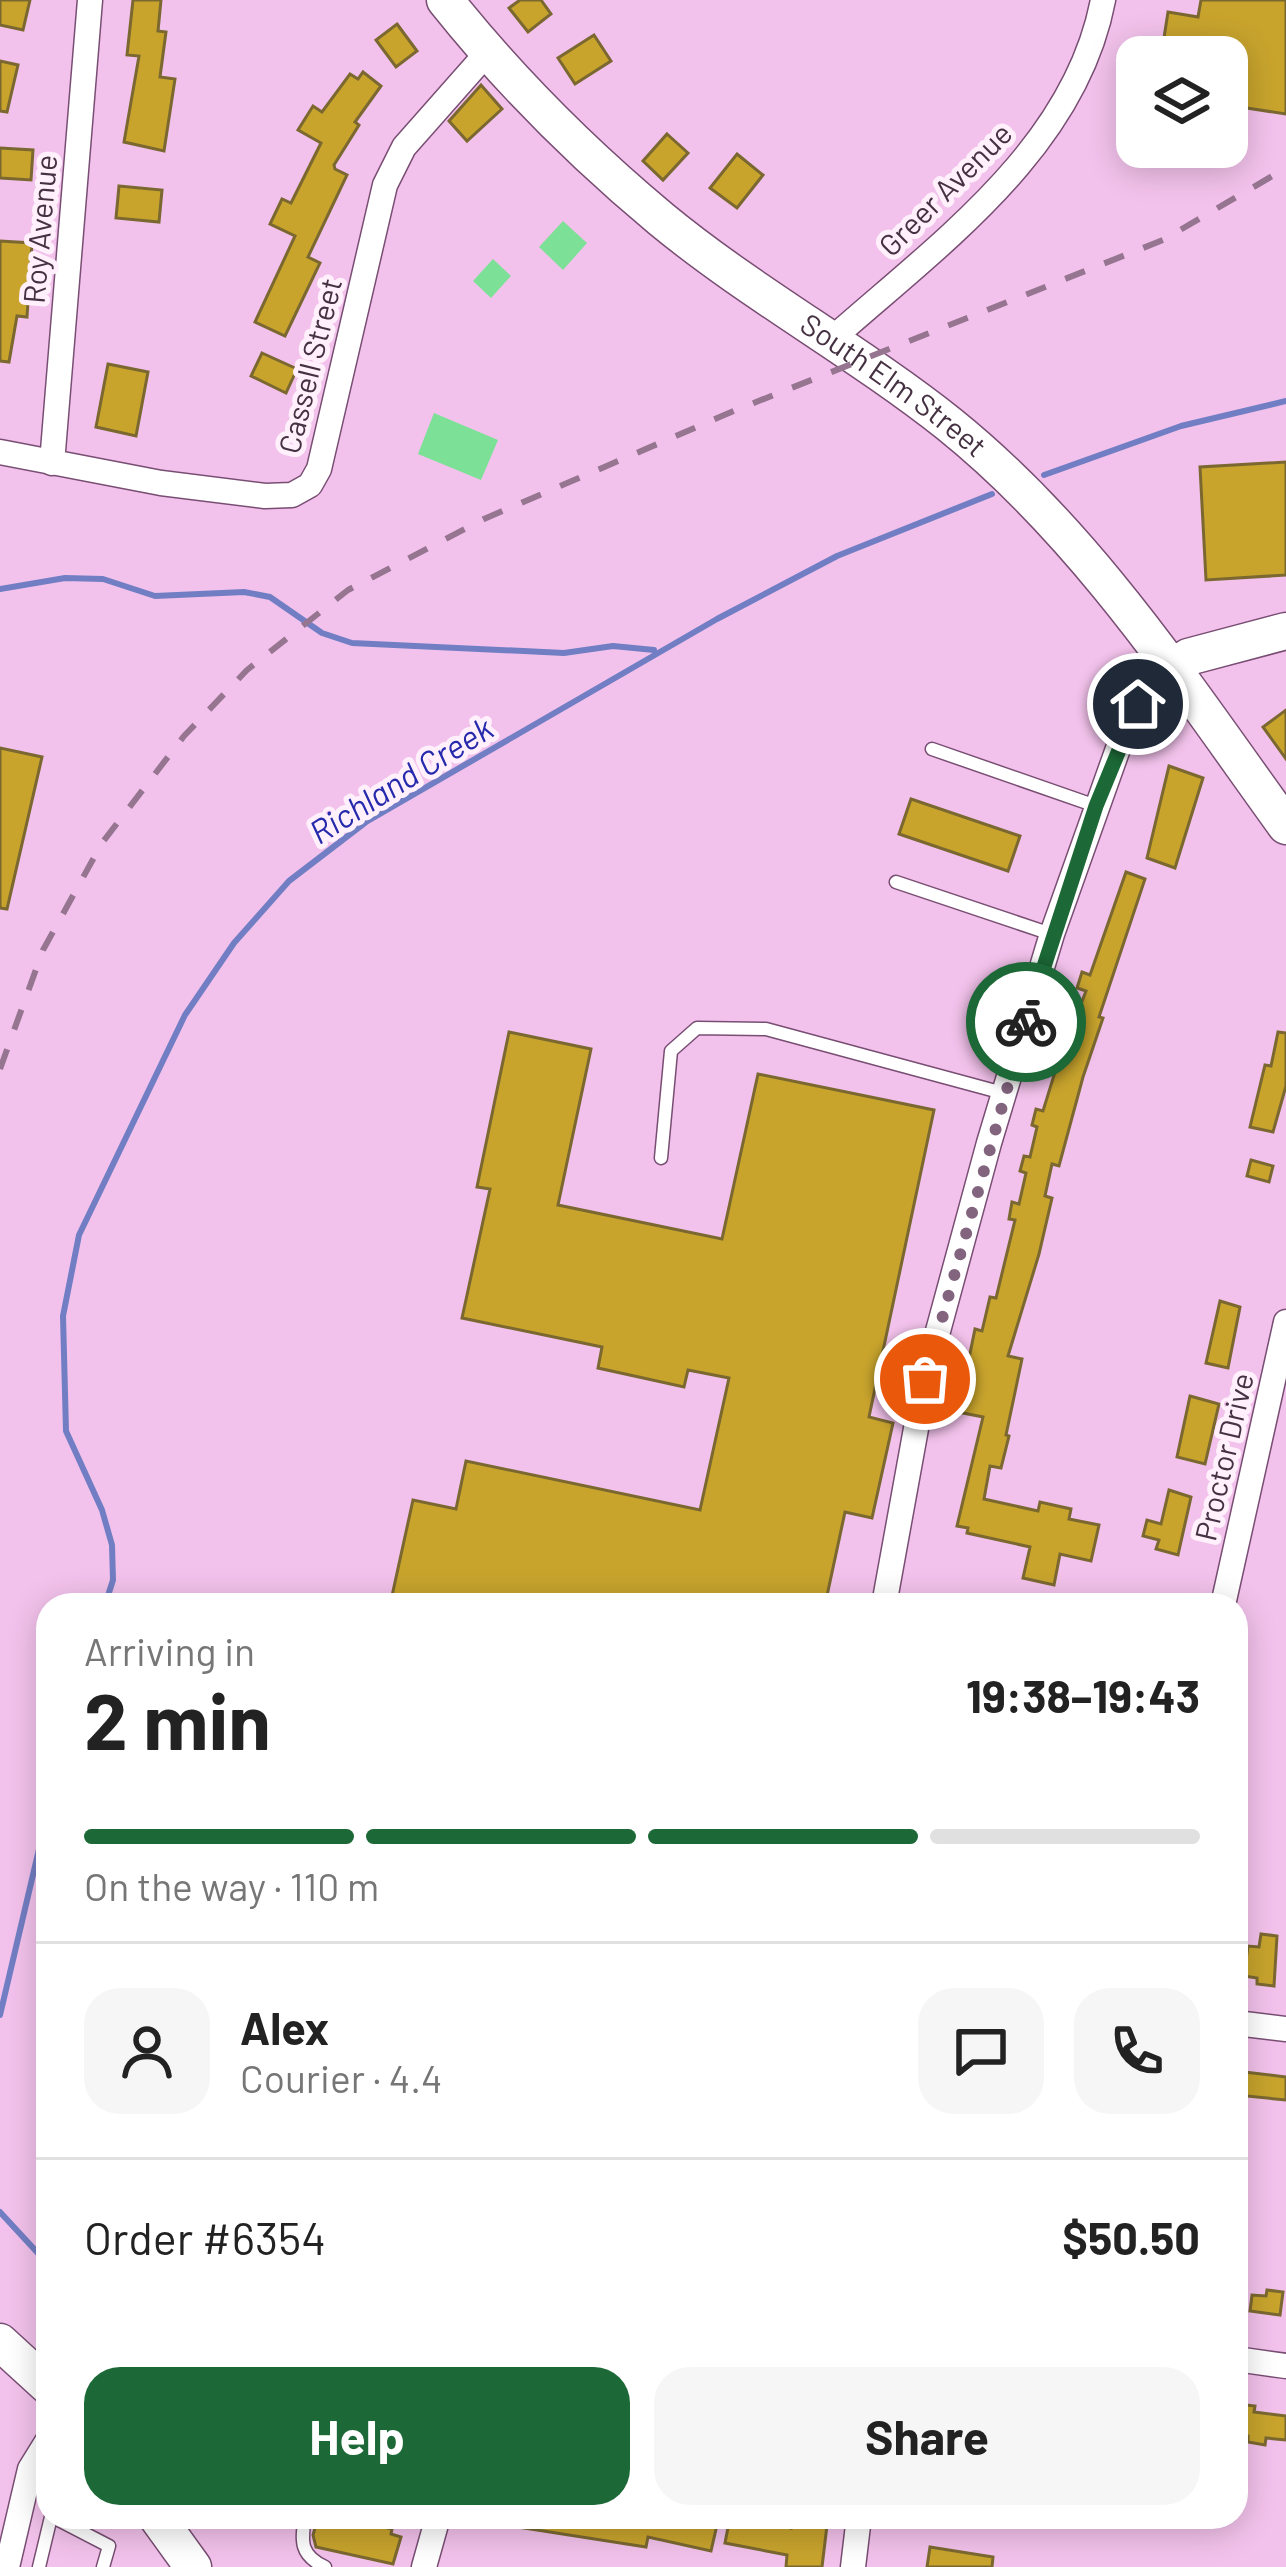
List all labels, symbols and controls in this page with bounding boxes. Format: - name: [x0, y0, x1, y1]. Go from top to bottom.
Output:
- map controls: [1116, 36, 1248, 168]
- button: layers: [1116, 36, 1248, 168]
- street label: Greer Avenue: [871, 115, 1019, 263]
- street label: Roy Avenue: [15, 153, 63, 305]
- street label: Cassell Street: [270, 274, 348, 457]
- street label: South Elm Street: [795, 305, 995, 464]
- pin: [1087, 653, 1189, 755]
- icon: home: [1105, 671, 1171, 737]
- water label: Richland Creek: [301, 707, 499, 851]
- courier: [966, 962, 1086, 1082]
- icon: bike: [993, 989, 1059, 1055]
- pin: [874, 1328, 976, 1430]
- icon: bag: [892, 1346, 958, 1412]
- street label: Proctor Drive: [1186, 1369, 1260, 1544]
- text: Arriving in: [84, 1627, 255, 1674]
- text: 19:38–19:43: [966, 1668, 1200, 1722]
- text: 2 min: [84, 1672, 271, 1766]
- text: On the way · 110 m: [84, 1862, 379, 1909]
- button: person: [84, 1988, 210, 2114]
- button: chat: [918, 1988, 1044, 2114]
- button: phone: [1074, 1988, 1200, 2114]
- text: Alex: [240, 2000, 329, 2054]
- text: Courier · 4.4: [240, 2054, 443, 2101]
- text: Order #6354: [84, 2210, 326, 2264]
- text: $50.50: [1062, 2210, 1200, 2264]
- button: Help: [84, 2367, 630, 2505]
- button: Share: [654, 2367, 1200, 2505]

